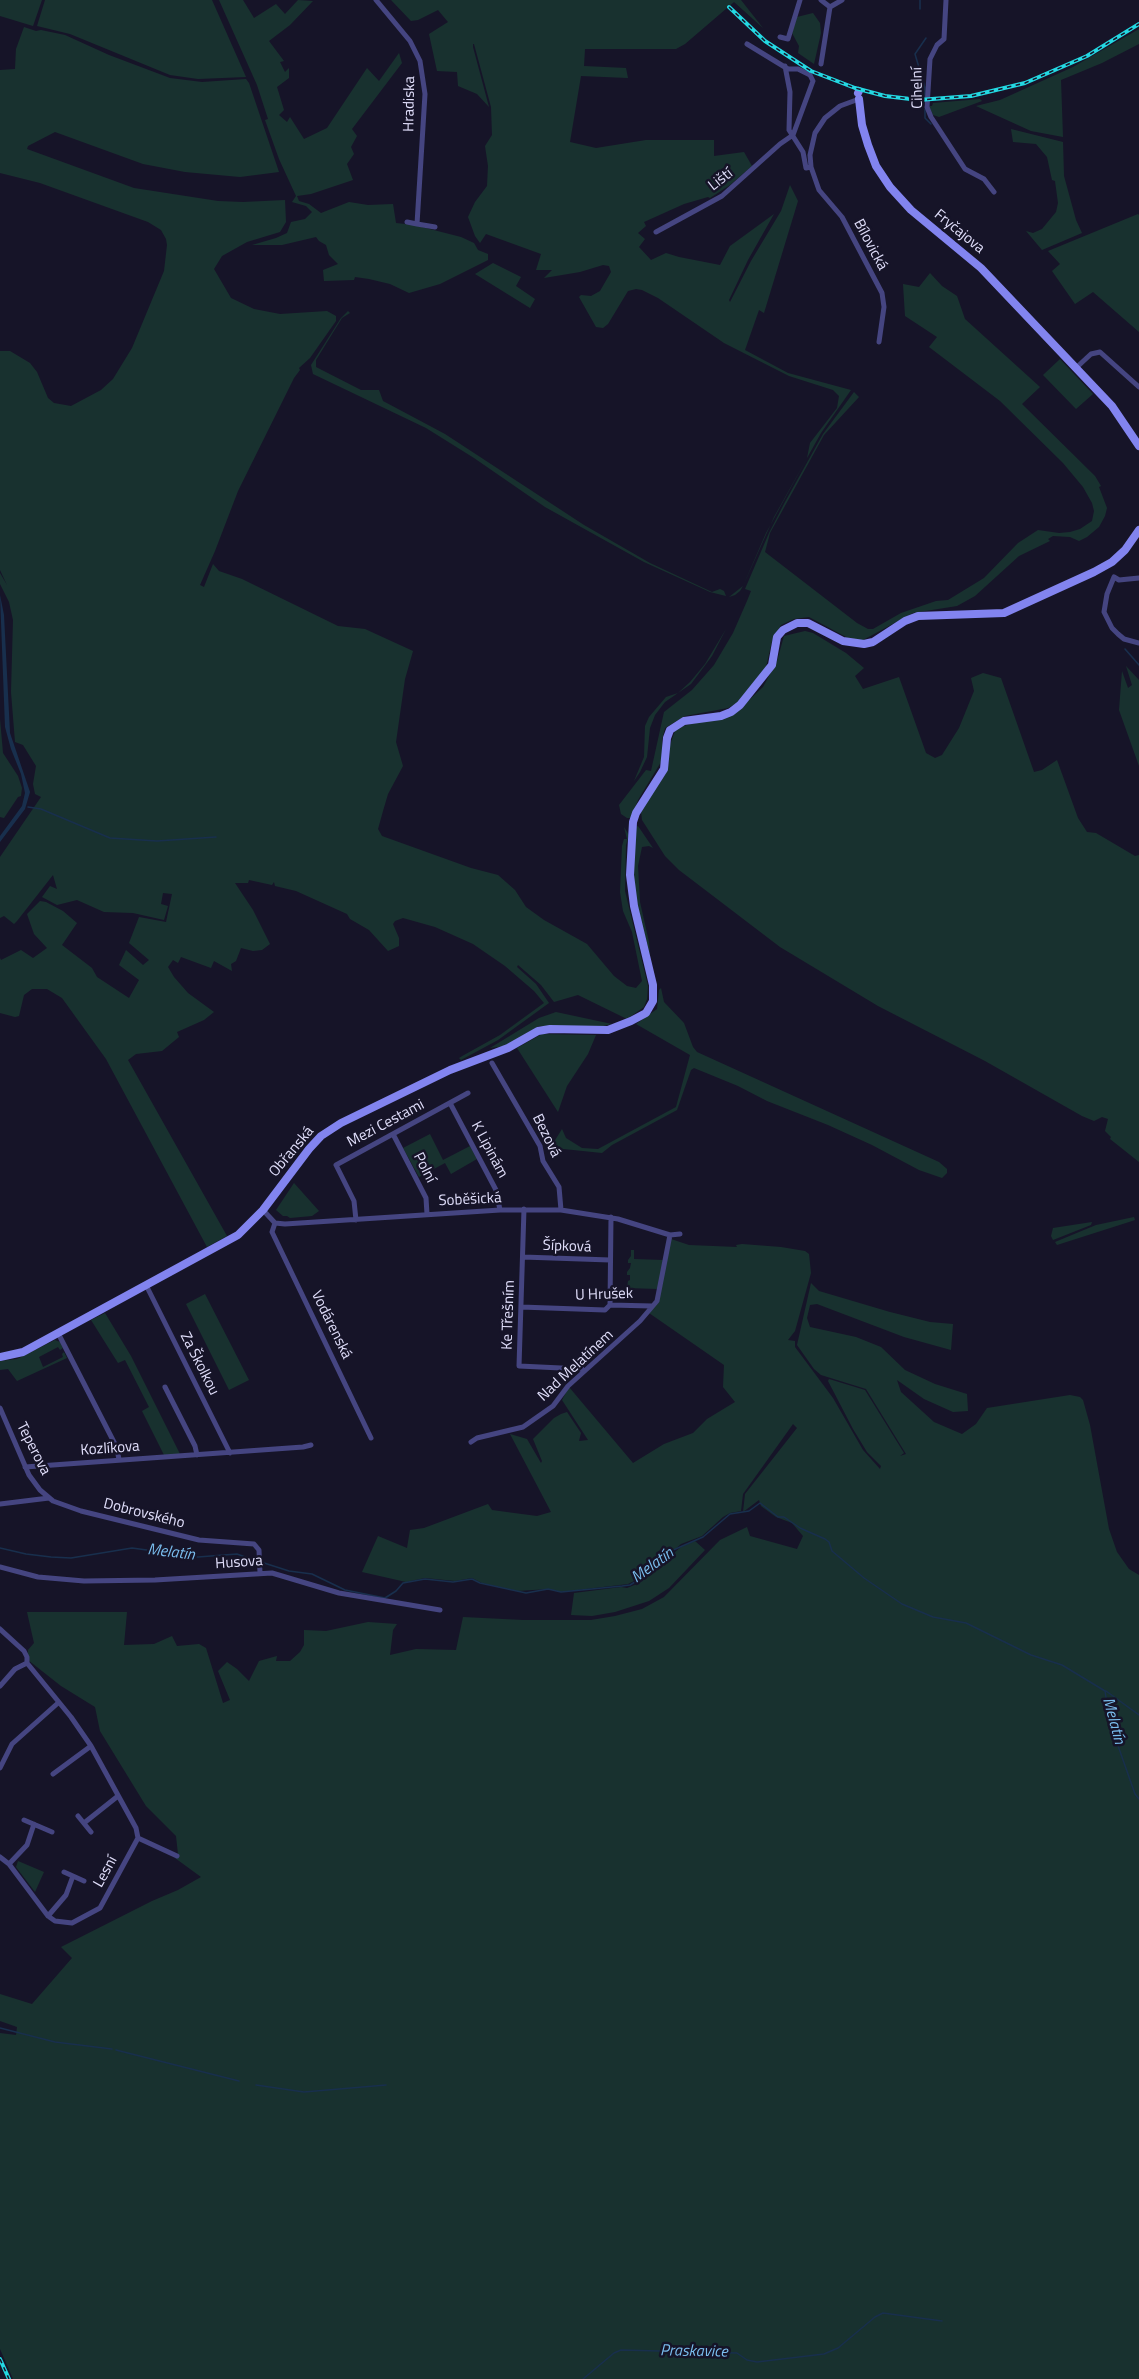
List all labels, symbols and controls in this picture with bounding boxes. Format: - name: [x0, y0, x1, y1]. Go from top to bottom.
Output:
- street label: Cihelní: [909, 67, 927, 109]
- street label: Hradiska: [401, 76, 419, 132]
- street label: Liští: [705, 165, 737, 195]
- street label: Fryčajova: [930, 206, 988, 258]
- street label: Bílovická: [849, 216, 891, 274]
- street label: Mezi Cestami: [344, 1096, 428, 1152]
- street label: Bezová: [528, 1111, 564, 1161]
- street label: K Lipinám: [467, 1119, 511, 1181]
- street label: Obřanská: [266, 1123, 318, 1181]
- street label: Polní: [409, 1150, 439, 1186]
- street label: Soběšická: [438, 1189, 502, 1211]
- street label: Šípková: [542, 1237, 592, 1257]
- street label: Ke Třešním: [499, 1280, 519, 1350]
- street label: U Hrušek: [575, 1285, 633, 1305]
- street label: Vodárenská: [307, 1288, 355, 1362]
- street label: Nad Melatínem: [535, 1326, 617, 1406]
- street label: Za Školkou: [175, 1330, 223, 1398]
- street label: Teperova: [12, 1420, 54, 1478]
- street label: Kozlíkova: [80, 1438, 140, 1460]
- street label: Dobrovského: [102, 1495, 186, 1533]
- water label: Melatín: [146, 1541, 196, 1565]
- water label: Melatín: [628, 1544, 678, 1588]
- street label: Husova: [215, 1552, 263, 1574]
- water label: Melatín: [1098, 1696, 1128, 1746]
- street label: Lesní: [90, 1853, 122, 1891]
- water label: Praskavice: [660, 2342, 728, 2362]

